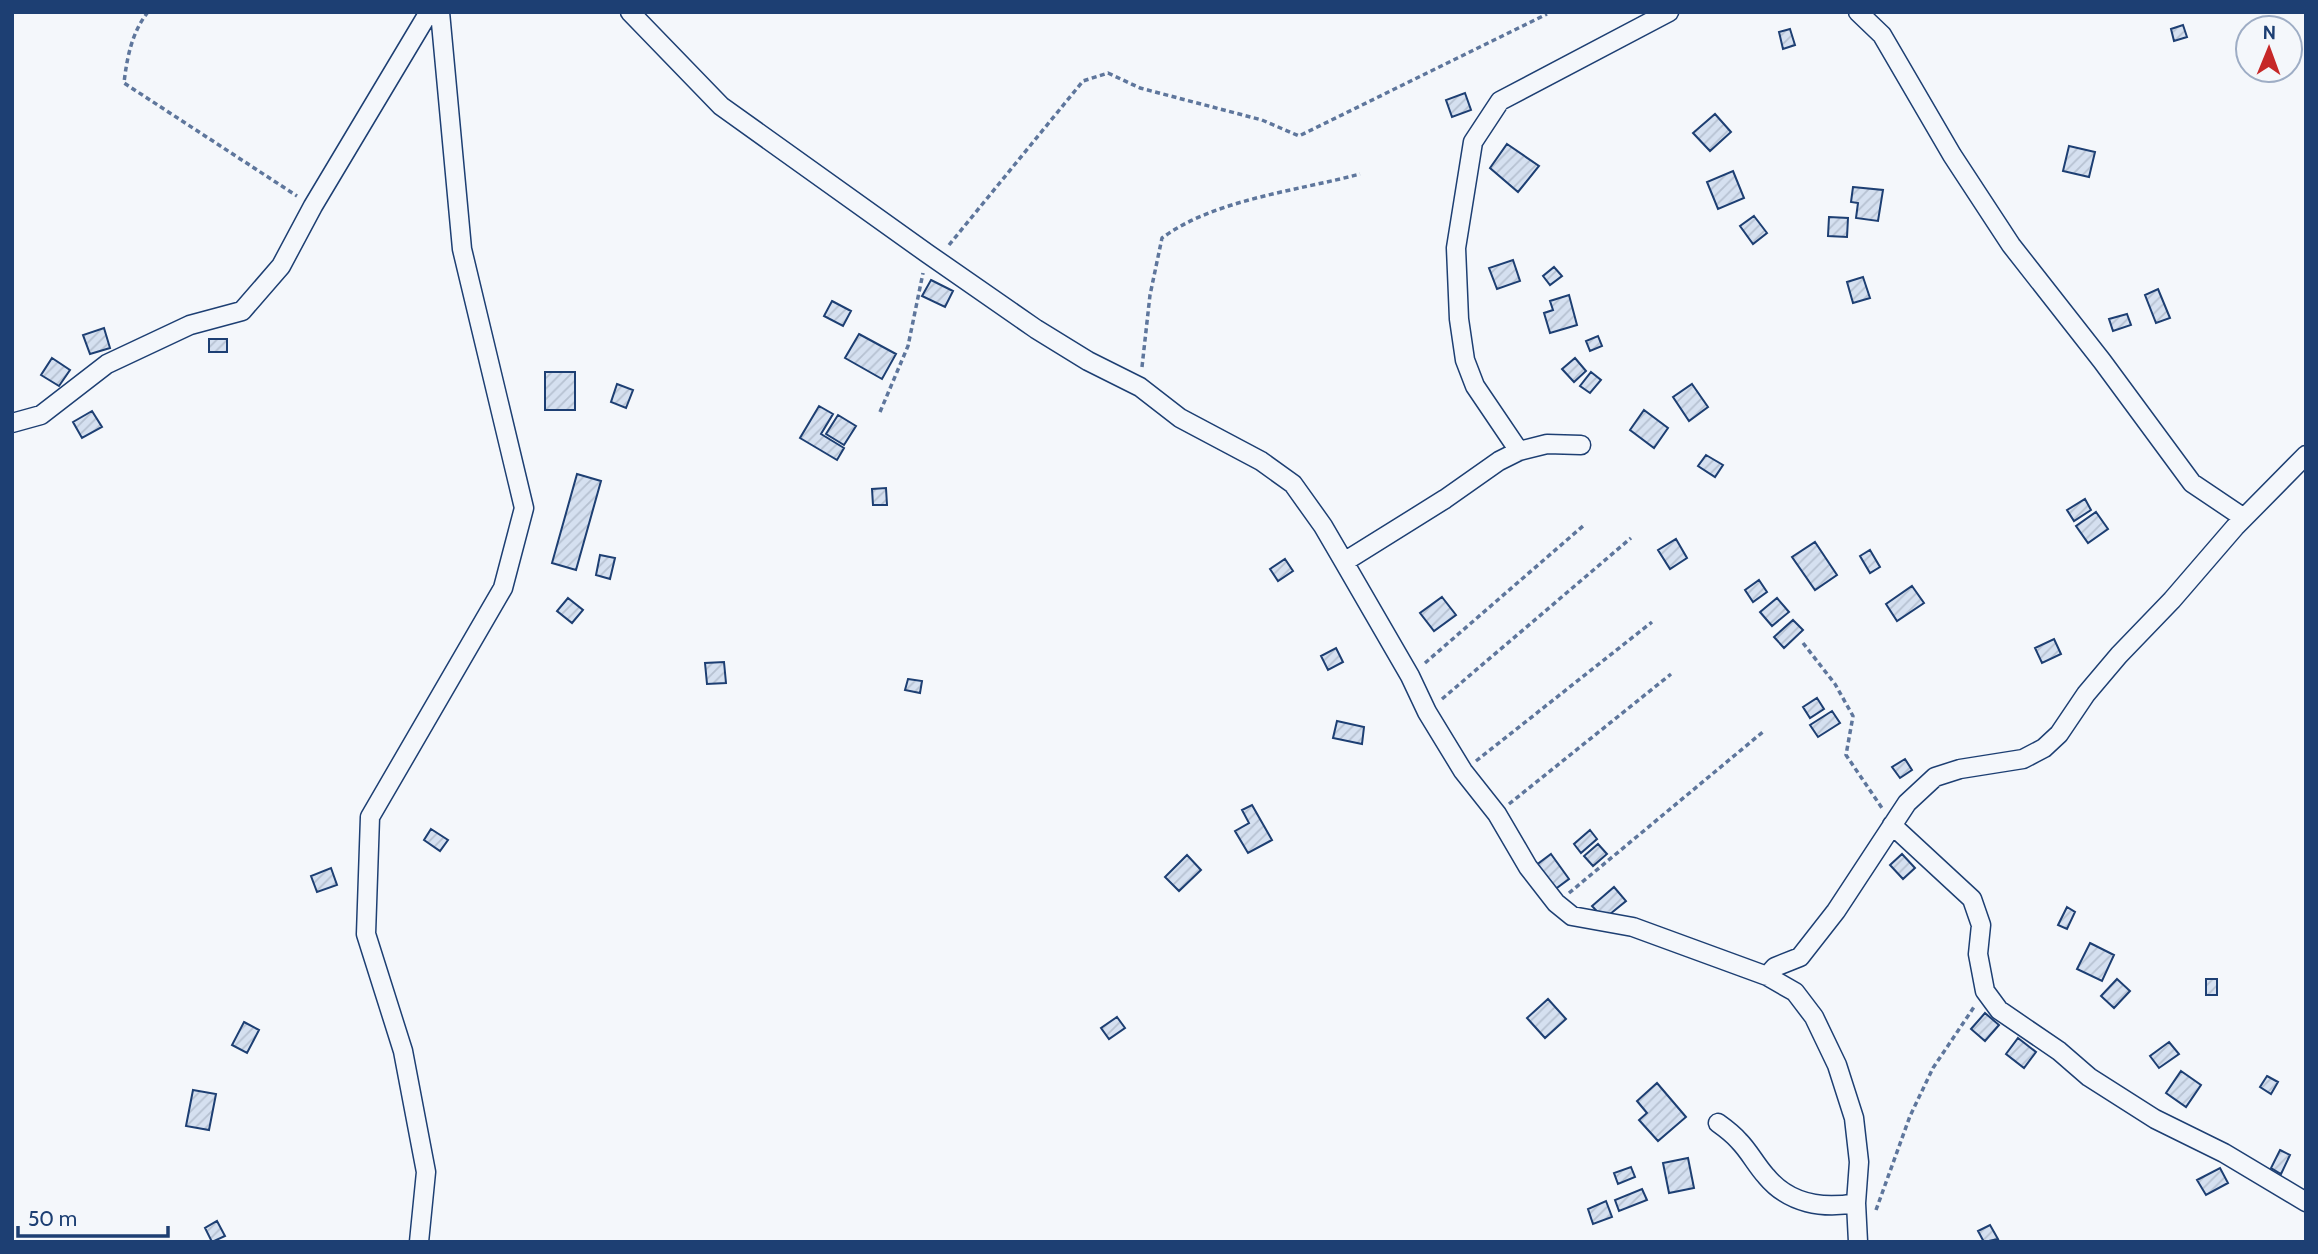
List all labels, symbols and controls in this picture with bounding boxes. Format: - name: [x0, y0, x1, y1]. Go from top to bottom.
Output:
- north arrow: [2234, 14, 2304, 84]
- text: N: [2262, 21, 2276, 44]
- scale bar: [18, 1194, 168, 1238]
- text: 50 m: [28, 1206, 77, 1231]

